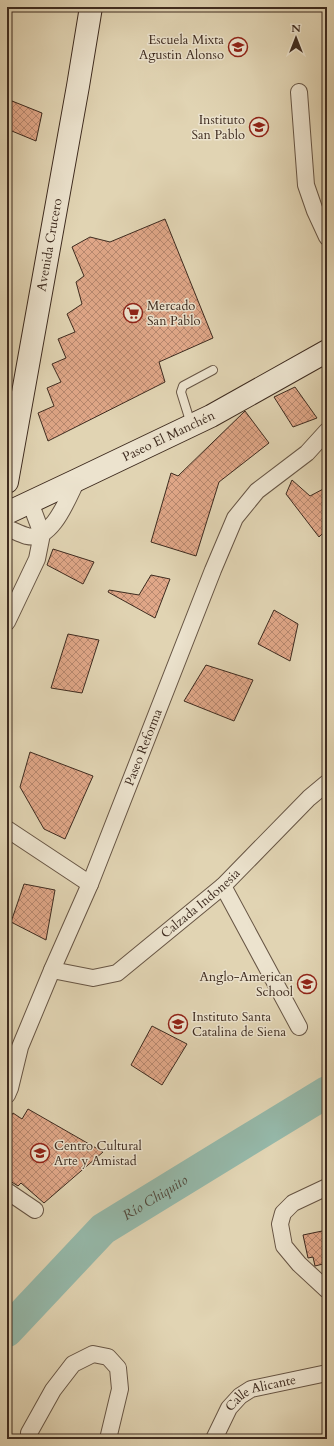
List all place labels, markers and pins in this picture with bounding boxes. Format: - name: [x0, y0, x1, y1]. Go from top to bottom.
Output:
- place label: Escuela Mixta Agustin Alonso: [139, 31, 224, 64]
- school or university icon: Escuela Mixta Agustin Alonso: [227, 36, 249, 58]
- place label: Instituto San Pablo: [191, 111, 245, 144]
- school or university icon: Instituto San Pablo: [248, 116, 270, 138]
- place label: Mercado San Pablo: [147, 297, 201, 330]
- supermarket icon: Mercado San Pablo: [122, 302, 144, 324]
- place label: Anglo-American School: [199, 968, 294, 1001]
- school or university icon: Anglo-American School: [296, 973, 318, 995]
- place label: Instituto Santa Catalina de Siena: [192, 1008, 287, 1041]
- school or university icon: Instituto Santa Catalina de Siena: [167, 1013, 189, 1035]
- place label: Centro Cultural Arte y Amistad: [54, 1137, 143, 1170]
- school or university icon: Centro Cultural Arte y Amistad: [29, 1142, 51, 1164]

